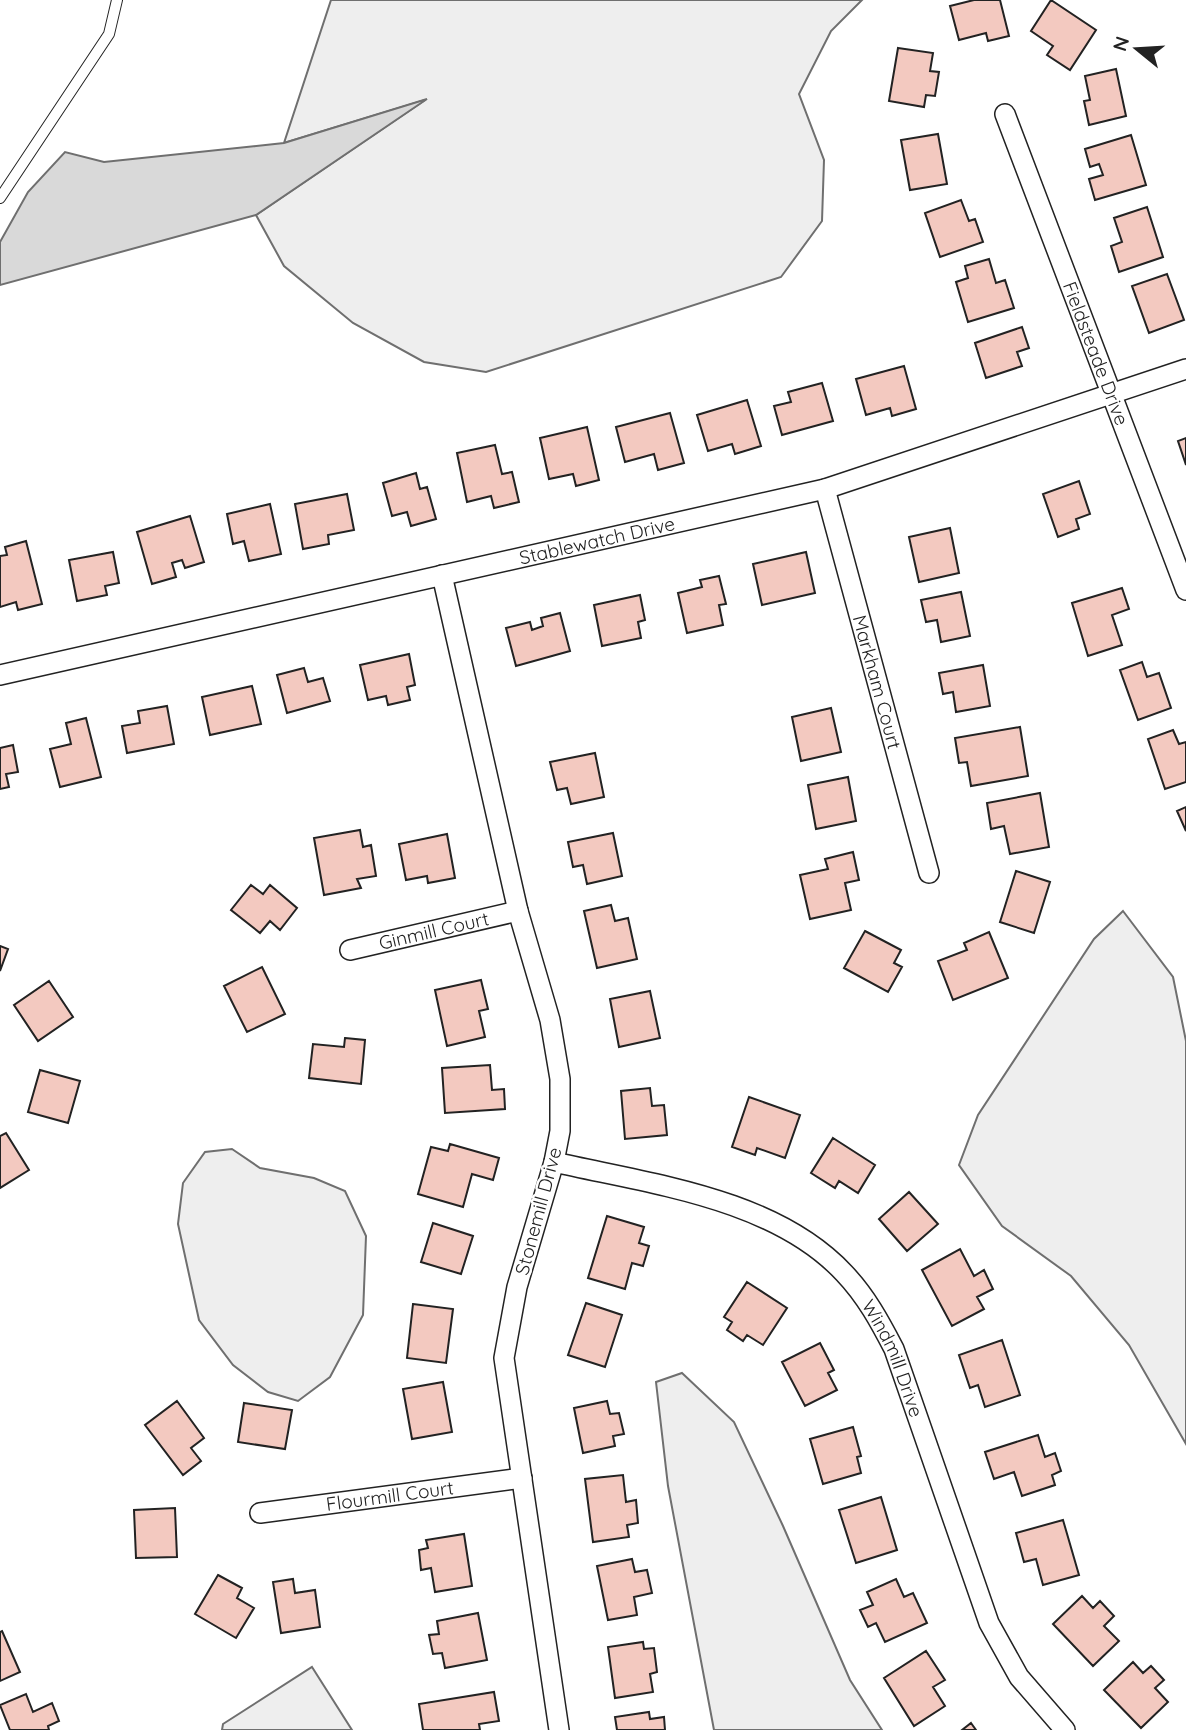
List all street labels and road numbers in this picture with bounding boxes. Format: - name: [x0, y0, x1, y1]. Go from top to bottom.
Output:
- street label: Fieldsteade Drive: [1058, 278, 1134, 429]
- street label: Stablewatch Drive: [517, 511, 677, 570]
- street label: Markham Court: [848, 612, 907, 752]
- street label: Ginmill Court: [376, 906, 491, 955]
- street label: Stonemill Drive: [509, 1144, 567, 1278]
- street label: Windmill Drive: [857, 1295, 929, 1420]
- street label: Flourmill Court: [325, 1475, 455, 1516]

